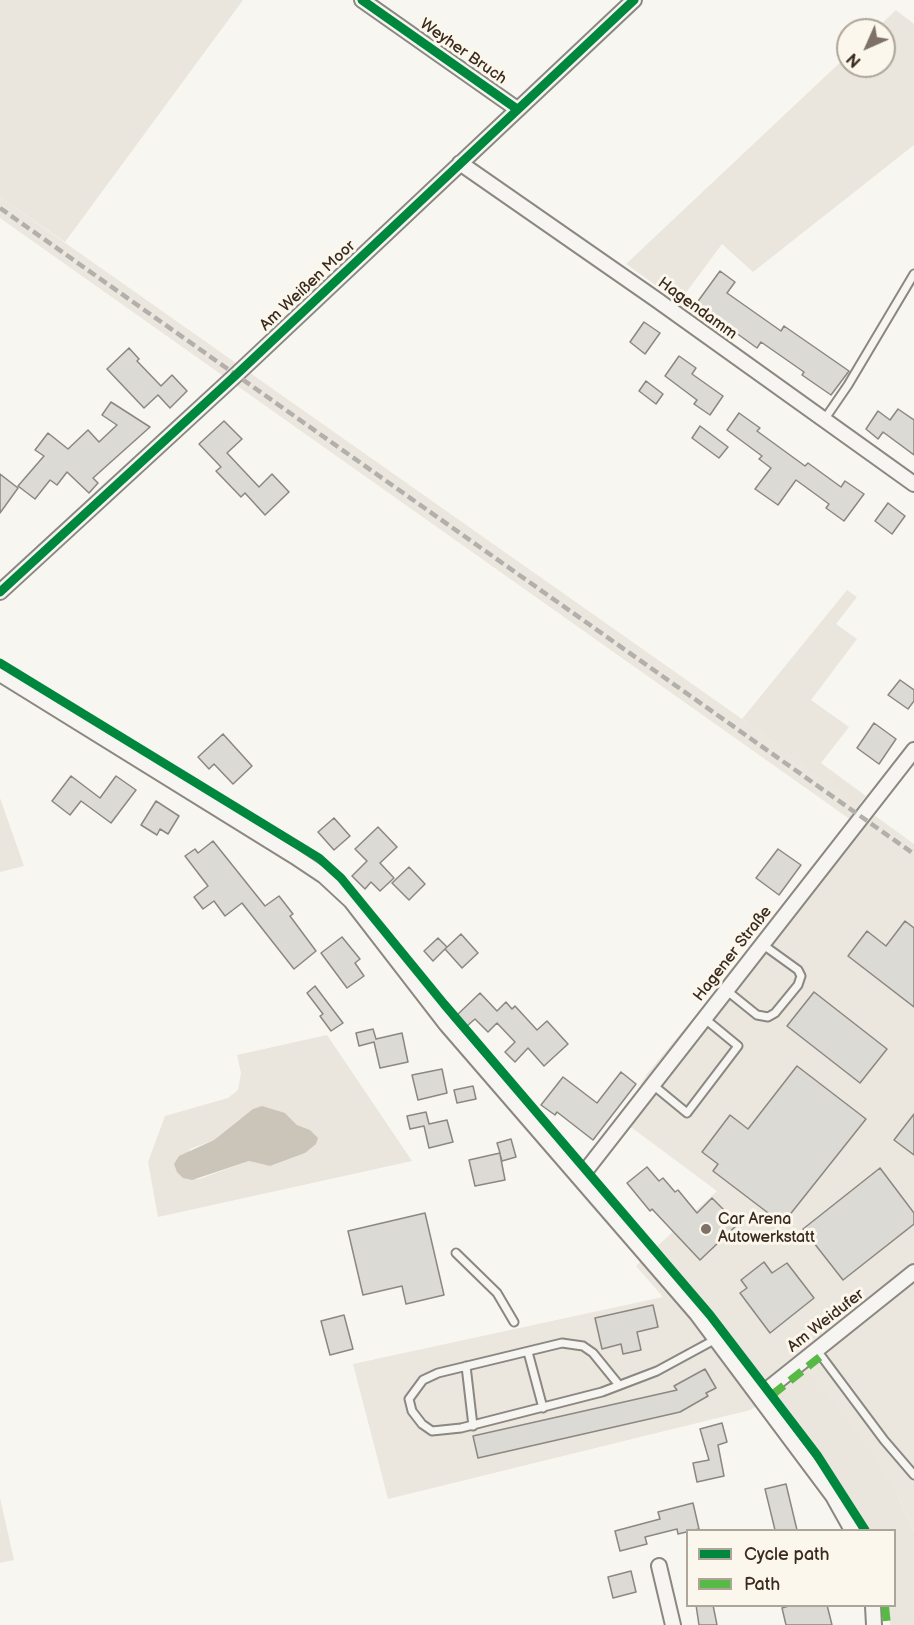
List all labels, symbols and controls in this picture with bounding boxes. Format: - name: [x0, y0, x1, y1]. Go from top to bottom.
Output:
- street label: Weyher Bruch: [416, 15, 510, 89]
- north arrow: [836, 18, 896, 78]
- text: N: [843, 49, 865, 71]
- street label: Am Weißen Moor: [256, 237, 360, 335]
- street label: Hagendamm: [654, 274, 740, 344]
- street label: Hagener Straße: [690, 903, 776, 1005]
- place label: Car Arena Autowerkstatt: [718, 1210, 815, 1248]
- marker: Car Arena Autowerkstatt: [699, 1222, 713, 1236]
- street label: Am Weidufer: [784, 1285, 868, 1357]
- legend: [686, 1529, 896, 1607]
- text: Cycle path: [744, 1544, 830, 1565]
- text: Path: [744, 1574, 780, 1595]

